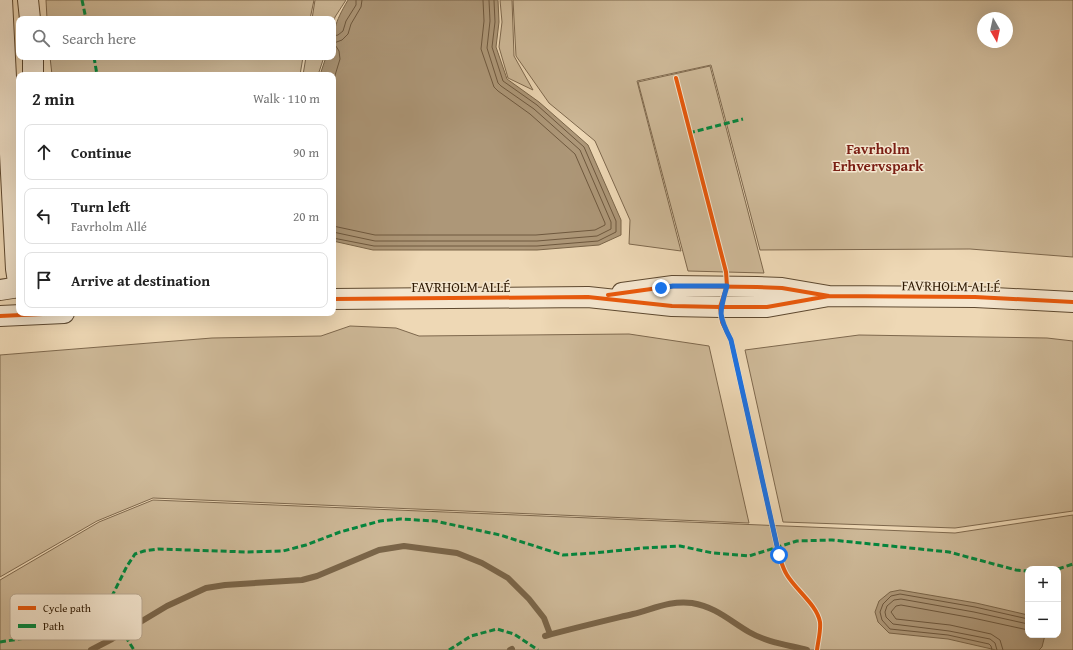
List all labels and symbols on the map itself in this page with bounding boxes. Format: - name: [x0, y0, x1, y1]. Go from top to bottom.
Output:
- north arrow: [977, 12, 1013, 48]
- district label: Favrholm Erhvervspark: [832, 138, 924, 176]
- street label: FAVRHOLM ALLÉ: [901, 275, 1001, 297]
- street label: FAVRHOLM ALLÉ: [412, 277, 510, 297]
- route end: [652, 279, 670, 297]
- route start: [770, 546, 788, 564]
- legend: [10, 594, 142, 640]
- text: Cycle path: [43, 600, 92, 616]
- text: Path: [43, 618, 65, 634]

